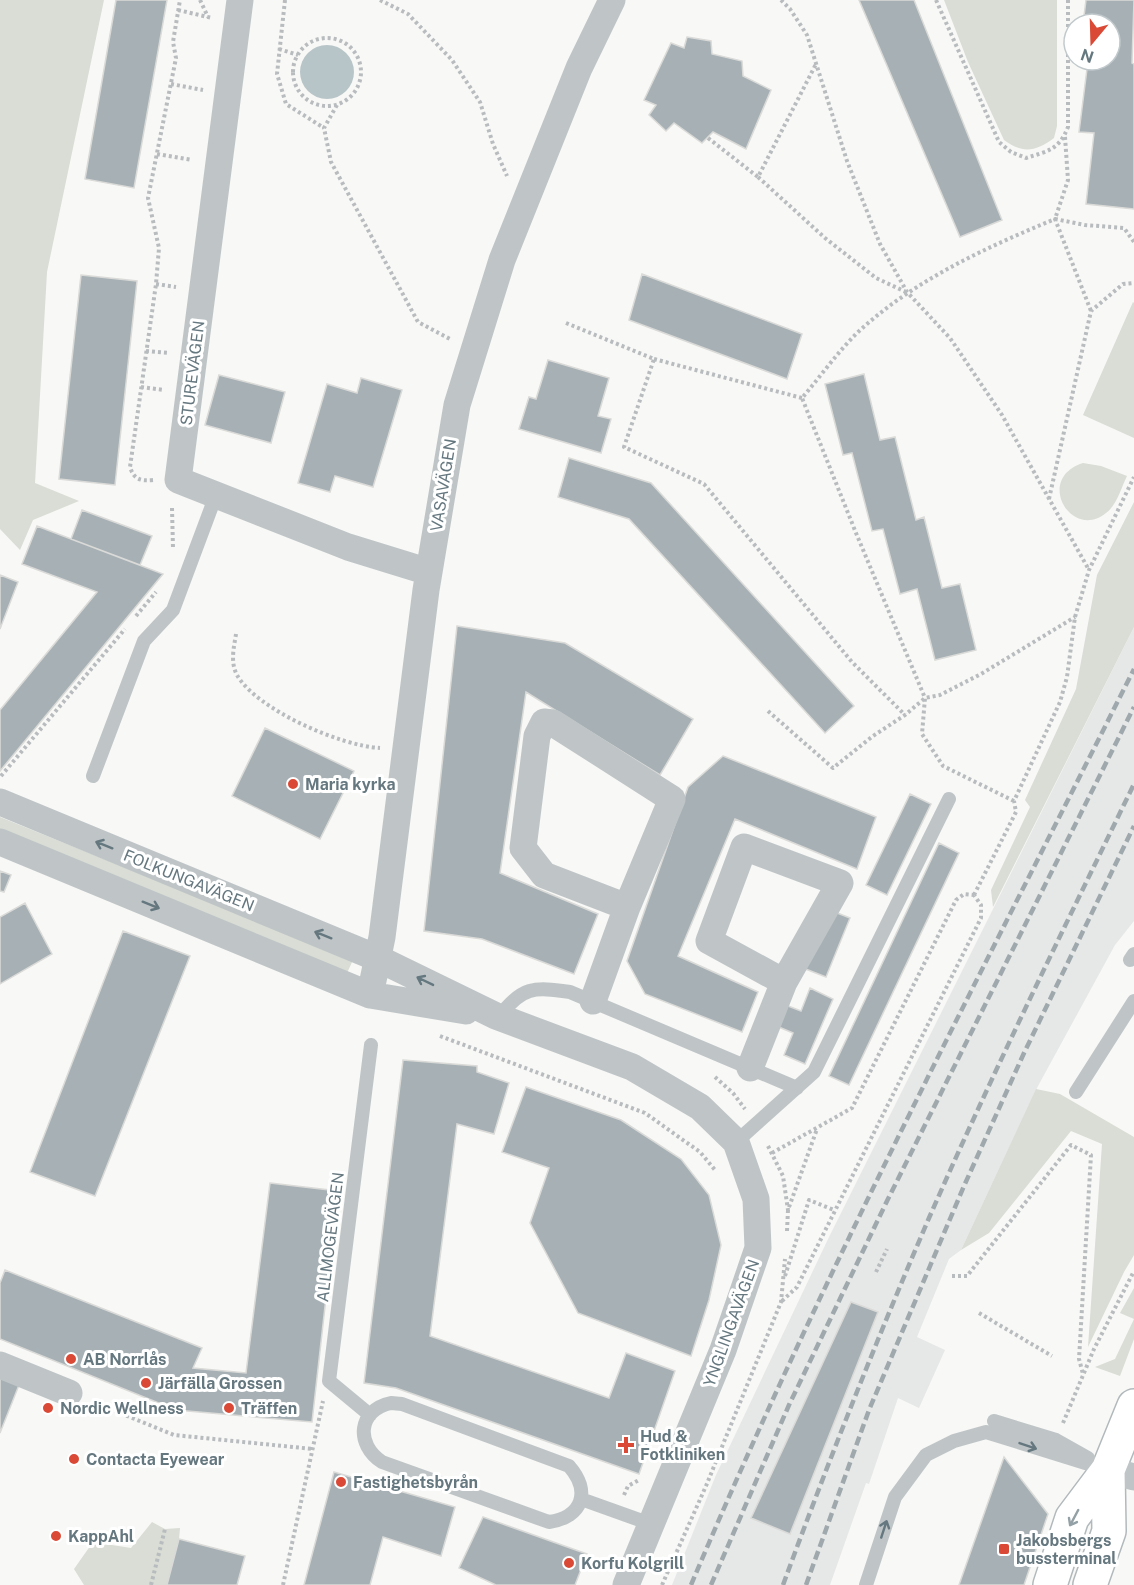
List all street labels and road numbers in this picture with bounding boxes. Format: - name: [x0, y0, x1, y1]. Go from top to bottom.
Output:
- street label: STUREVÄGEN: [176, 319, 208, 427]
- street label: VASAVÄGEN: [426, 437, 460, 533]
- street label: FOLKUNGAVÄGEN: [121, 845, 257, 915]
- street label: ALLMOGEVÄGEN: [312, 1171, 348, 1303]
- street label: YNGLINGAVÄGEN: [699, 1257, 763, 1389]

